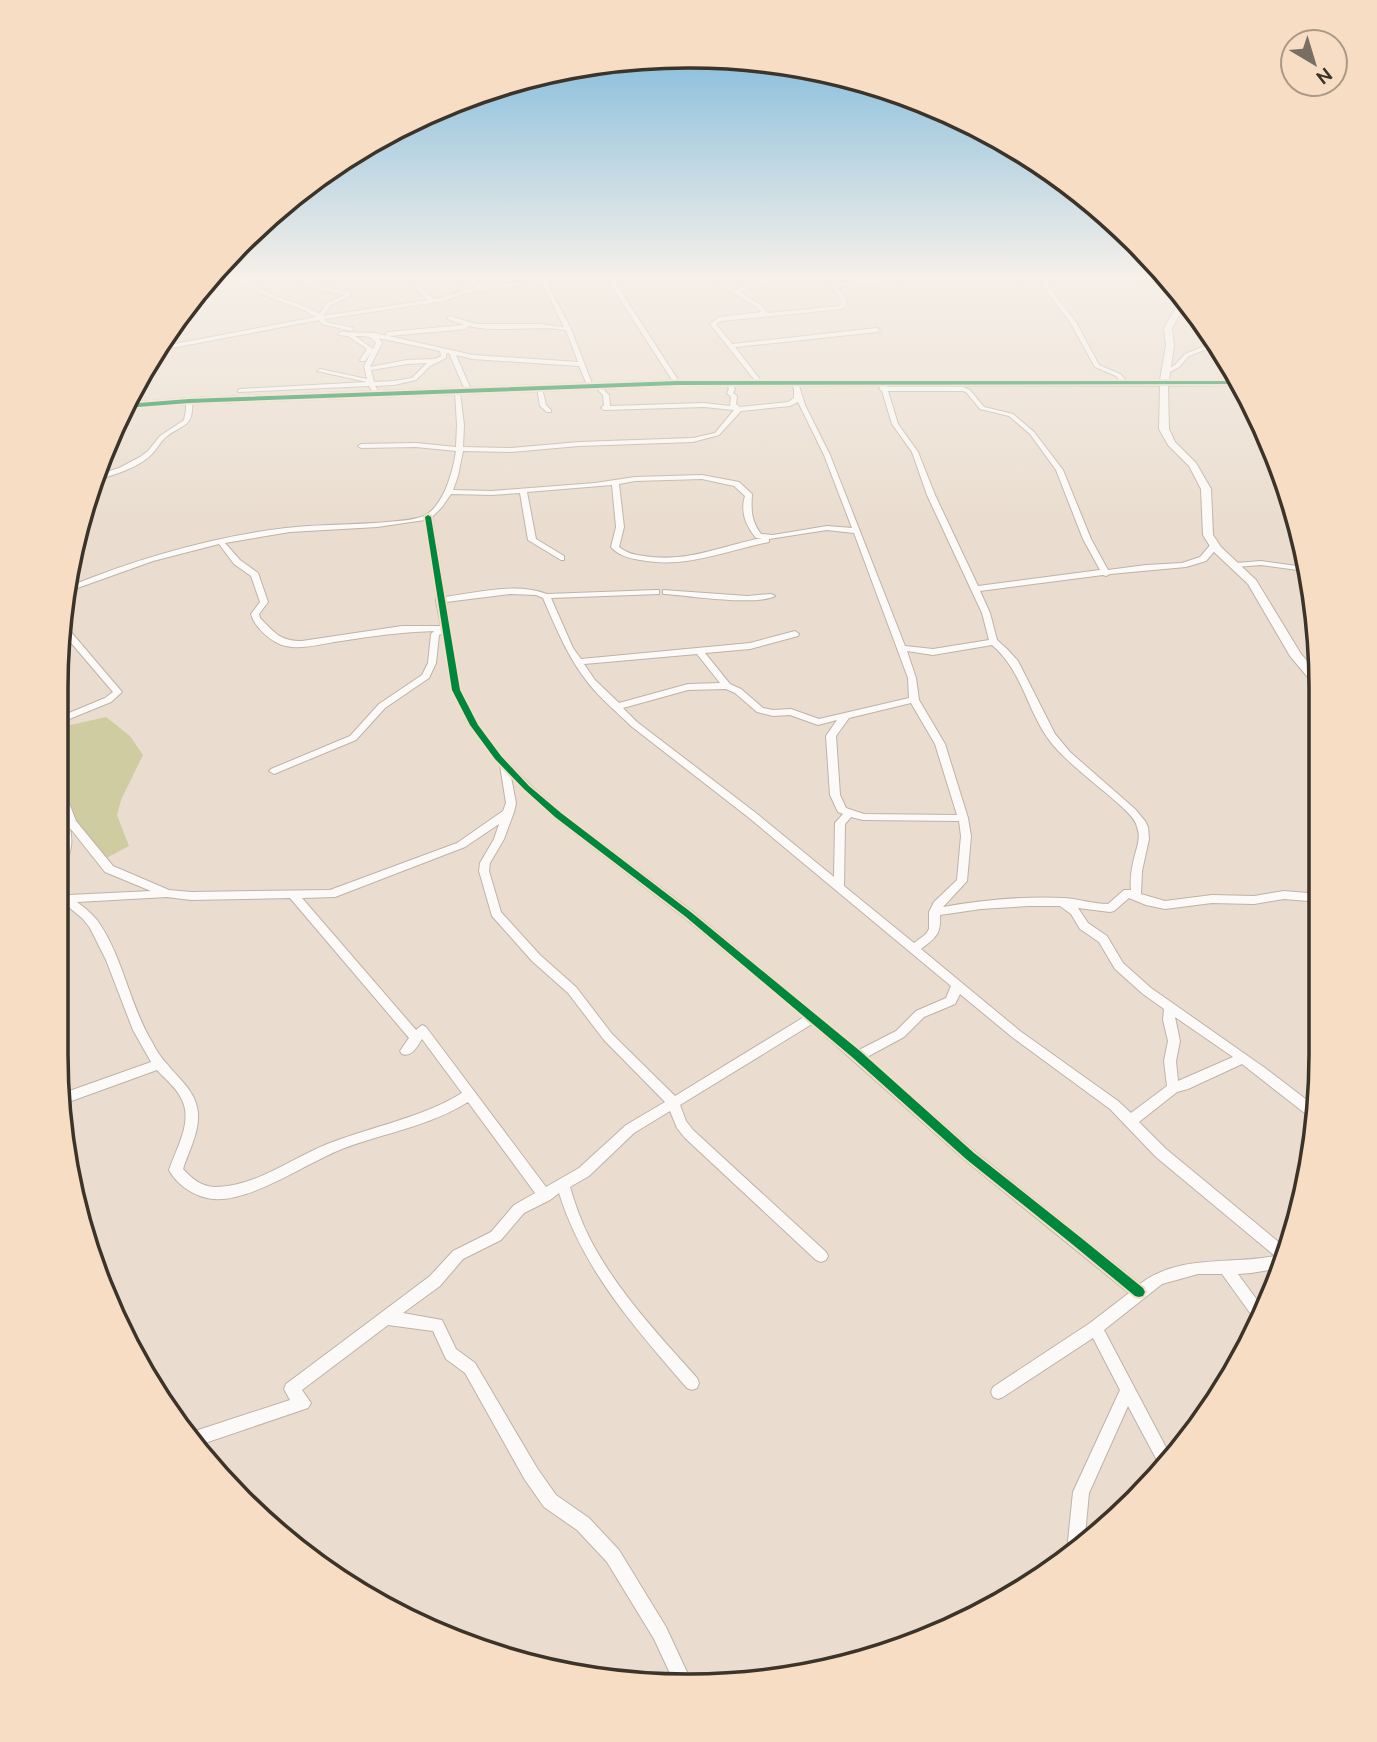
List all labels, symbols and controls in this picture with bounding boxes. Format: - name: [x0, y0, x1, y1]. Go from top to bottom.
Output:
- north arrow: [1279, 28, 1349, 98]
- text: N: [1312, 63, 1337, 89]

